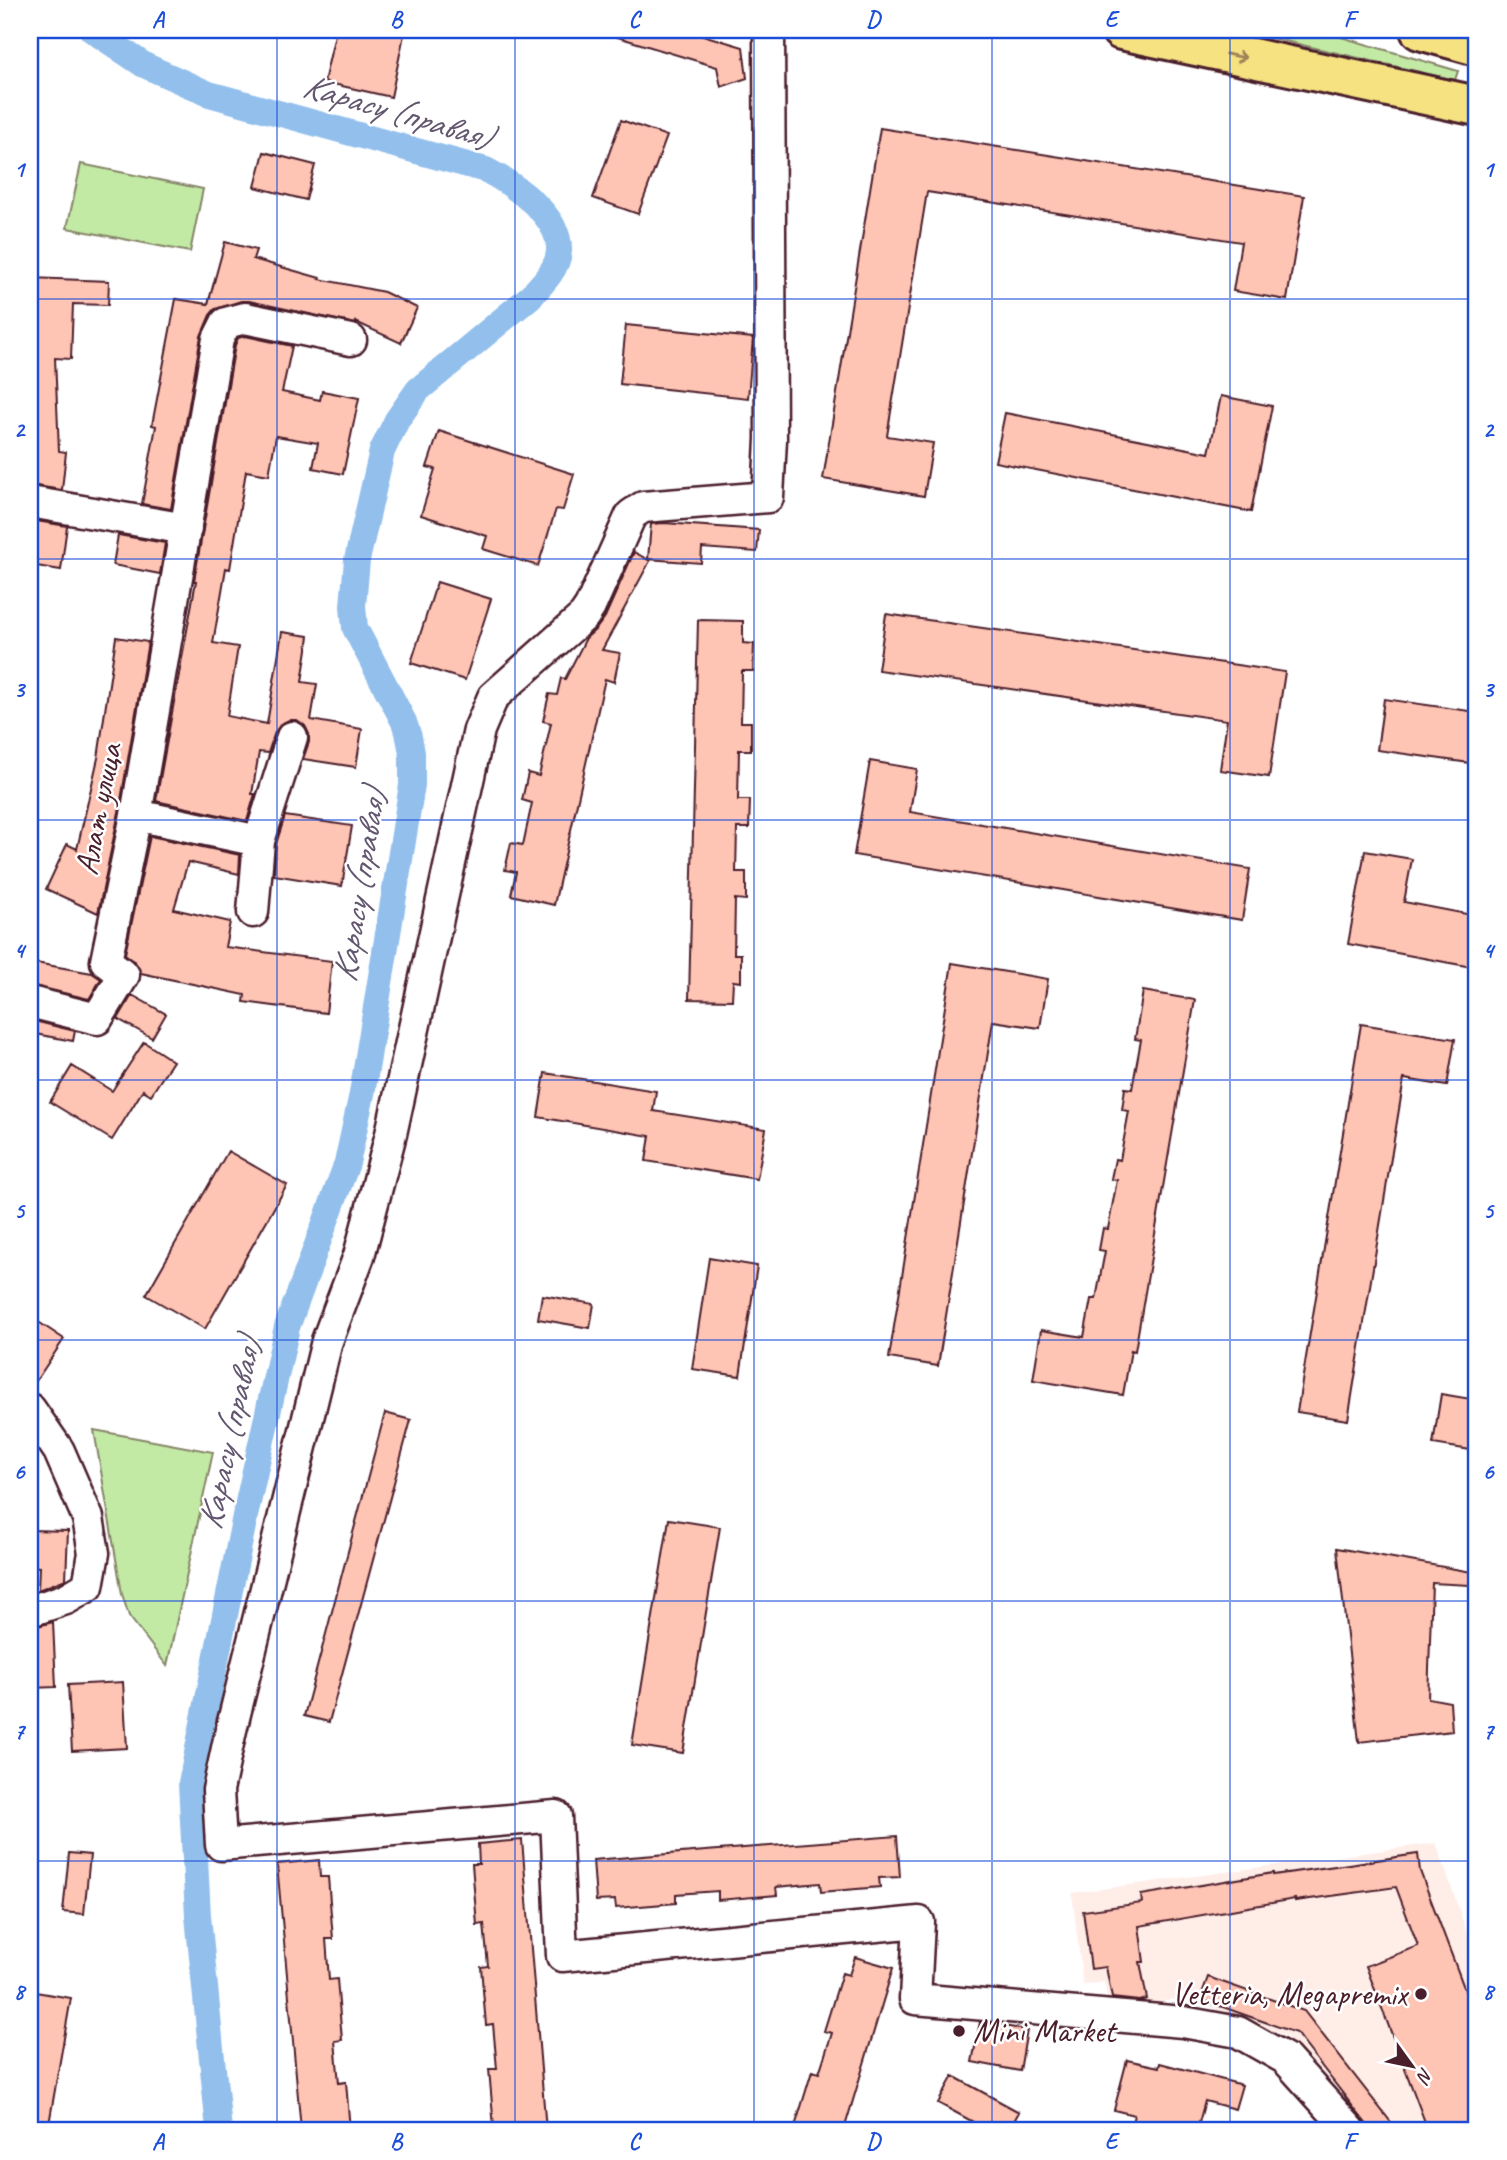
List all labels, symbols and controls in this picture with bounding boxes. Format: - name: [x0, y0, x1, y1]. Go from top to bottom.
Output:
- text: A: [152, 5, 166, 34]
- text: B: [390, 5, 404, 34]
- text: C: [629, 5, 643, 34]
- text: D: [866, 5, 882, 34]
- text: E: [1105, 5, 1121, 34]
- text: F: [1344, 5, 1360, 34]
- one-way arrow: [1224, 49, 1247, 63]
- water label: Карасу (правая): [298, 63, 503, 161]
- text: 1: [14, 155, 27, 184]
- text: 1: [1483, 155, 1496, 184]
- text: 2: [14, 415, 27, 444]
- text: 2: [1483, 415, 1496, 444]
- text: 3: [14, 675, 27, 704]
- text: 3: [1483, 675, 1496, 704]
- street label: Алат улица: [65, 737, 132, 878]
- water label: Карасу (правая): [322, 780, 398, 985]
- text: 4: [14, 936, 27, 965]
- text: 4: [1483, 936, 1496, 965]
- text: 5: [14, 1196, 26, 1225]
- text: 5: [1483, 1196, 1495, 1225]
- water label: Карасу (правая): [187, 1328, 273, 1533]
- text: 6: [14, 1457, 27, 1486]
- text: 6: [1483, 1457, 1496, 1486]
- text: 7: [14, 1717, 27, 1746]
- text: 7: [1483, 1717, 1496, 1746]
- place label: Vetteria, Megapremix: [1171, 1973, 1410, 2015]
- text: 8: [14, 1977, 27, 2006]
- text: 8: [1483, 1977, 1496, 2006]
- marker: Vetteria, Megapremix: [1413, 1986, 1429, 2002]
- place label: Mini Market: [973, 2010, 1118, 2052]
- marker: Mini Market: [951, 2023, 967, 2039]
- north arrow: [1378, 2030, 1448, 2100]
- text: N: [1410, 2063, 1439, 2089]
- text: A: [152, 2127, 166, 2156]
- text: B: [390, 2127, 404, 2156]
- text: C: [629, 2127, 643, 2156]
- text: D: [866, 2127, 882, 2156]
- text: E: [1105, 2127, 1121, 2156]
- text: F: [1344, 2127, 1360, 2156]

